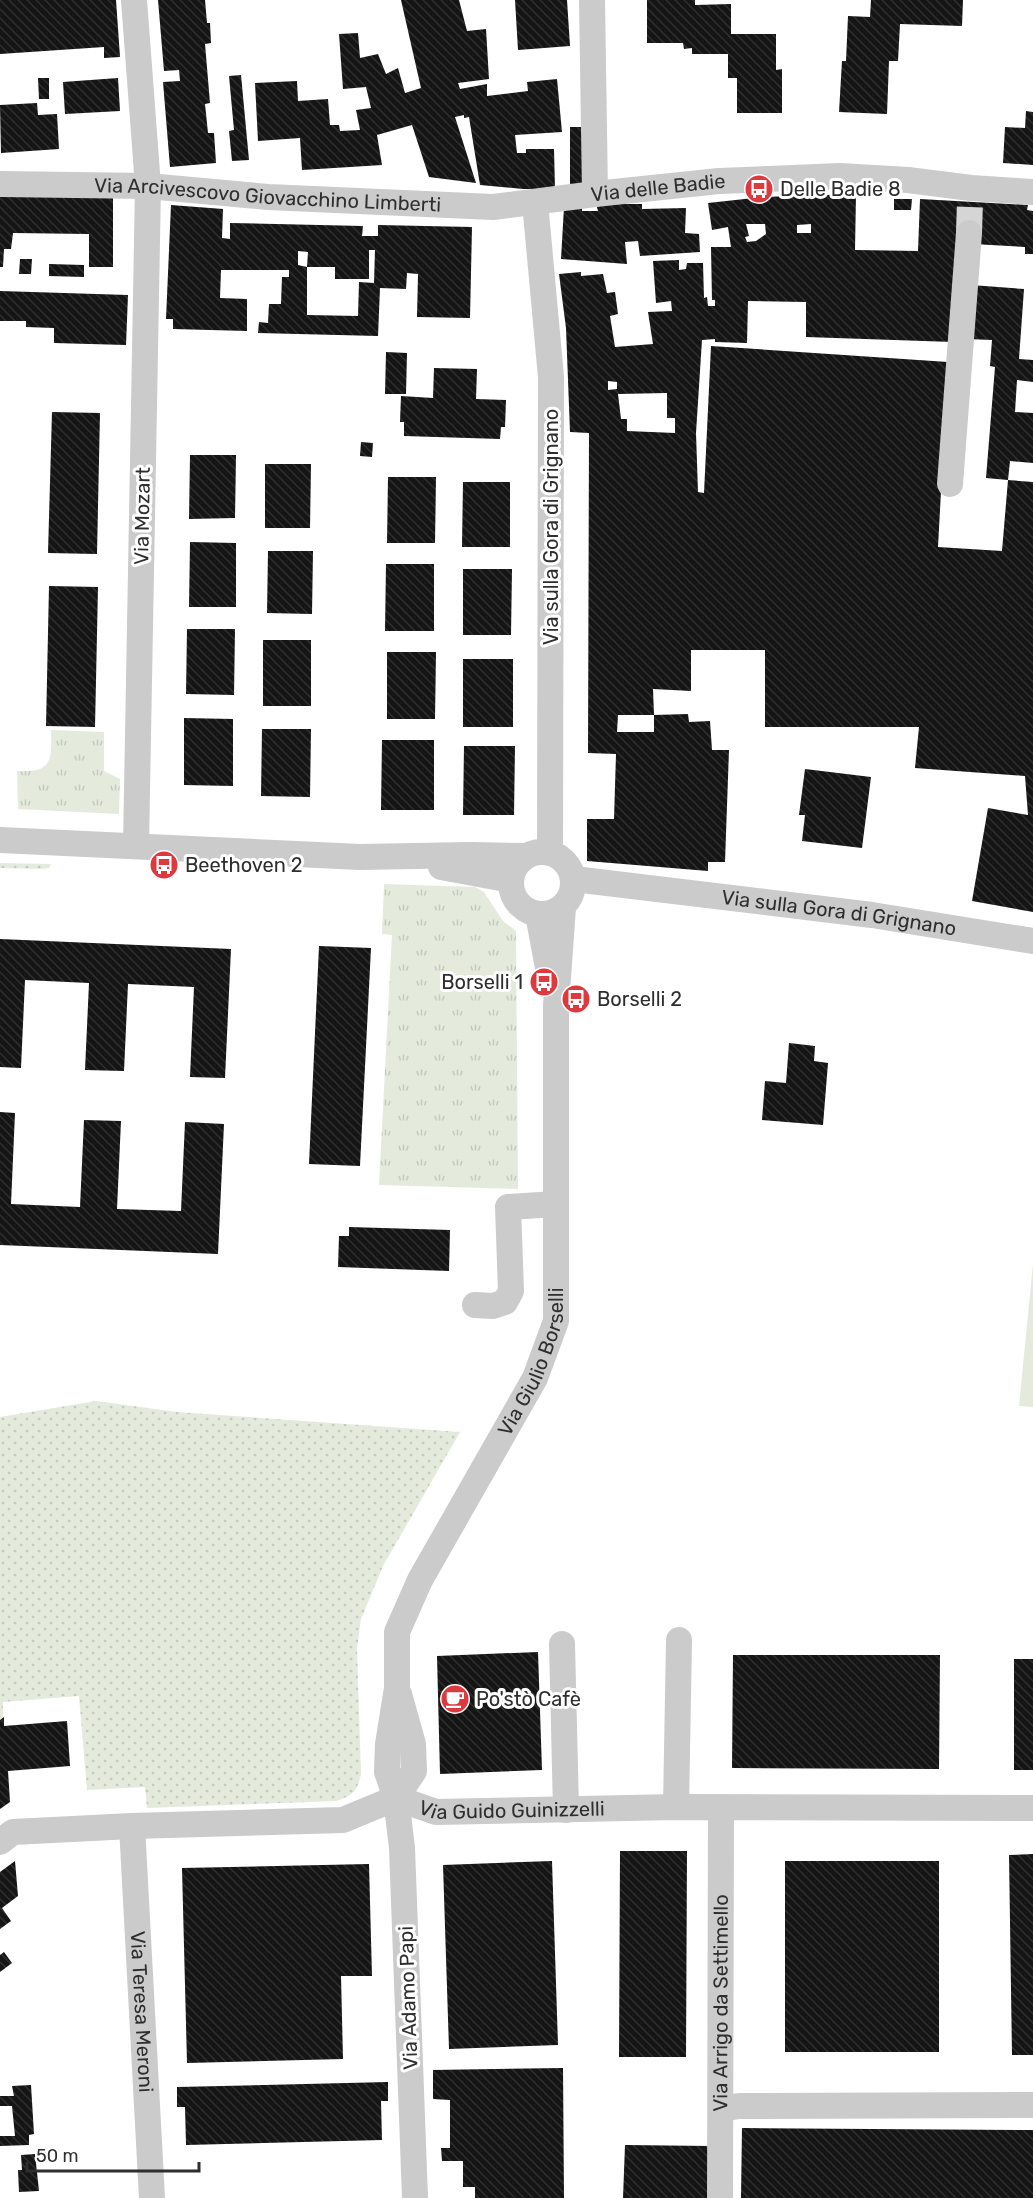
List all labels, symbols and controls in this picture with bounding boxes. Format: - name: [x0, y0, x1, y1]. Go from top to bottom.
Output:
- street label: Via delle Badie: [590, 169, 726, 206]
- street label: Via Arcivescovo Giovacchino Limberti: [94, 173, 442, 217]
- bus stop icon: Delle Badie 8: [743, 173, 775, 205]
- place label: Delle Badie 8: [780, 177, 901, 201]
- street label: Via sulla Gora di Grignano: [539, 409, 563, 645]
- street label: Via Mozart: [129, 467, 155, 565]
- bus stop icon: Beethoven 2: [148, 849, 180, 881]
- place label: Beethoven 2: [185, 853, 302, 877]
- street label: Via sulla Gora di Grignano: [720, 885, 958, 940]
- bus stop icon: Borselli 1: [528, 966, 560, 998]
- place label: Borselli 1: [441, 970, 523, 994]
- bus stop icon: Borselli 2: [560, 983, 592, 1015]
- place label: Borselli 2: [597, 987, 682, 1011]
- street label: Via Giulio Borselli: [493, 1287, 568, 1440]
- cafe icon: Po'stò Cafè: [439, 1683, 471, 1715]
- place label: Po'stò Cafè: [476, 1687, 581, 1711]
- street label: Via Guido Guinizzelli: [416, 1795, 605, 1824]
- street label: Via Arrigo da Settimello: [708, 1894, 733, 2112]
- street label: Via Adamo Papi: [393, 1926, 423, 2070]
- street label: Via Teresa Meroni: [126, 1930, 158, 2093]
- scale bar: [27, 2135, 200, 2173]
- text: 50 m: [36, 2145, 79, 2167]

